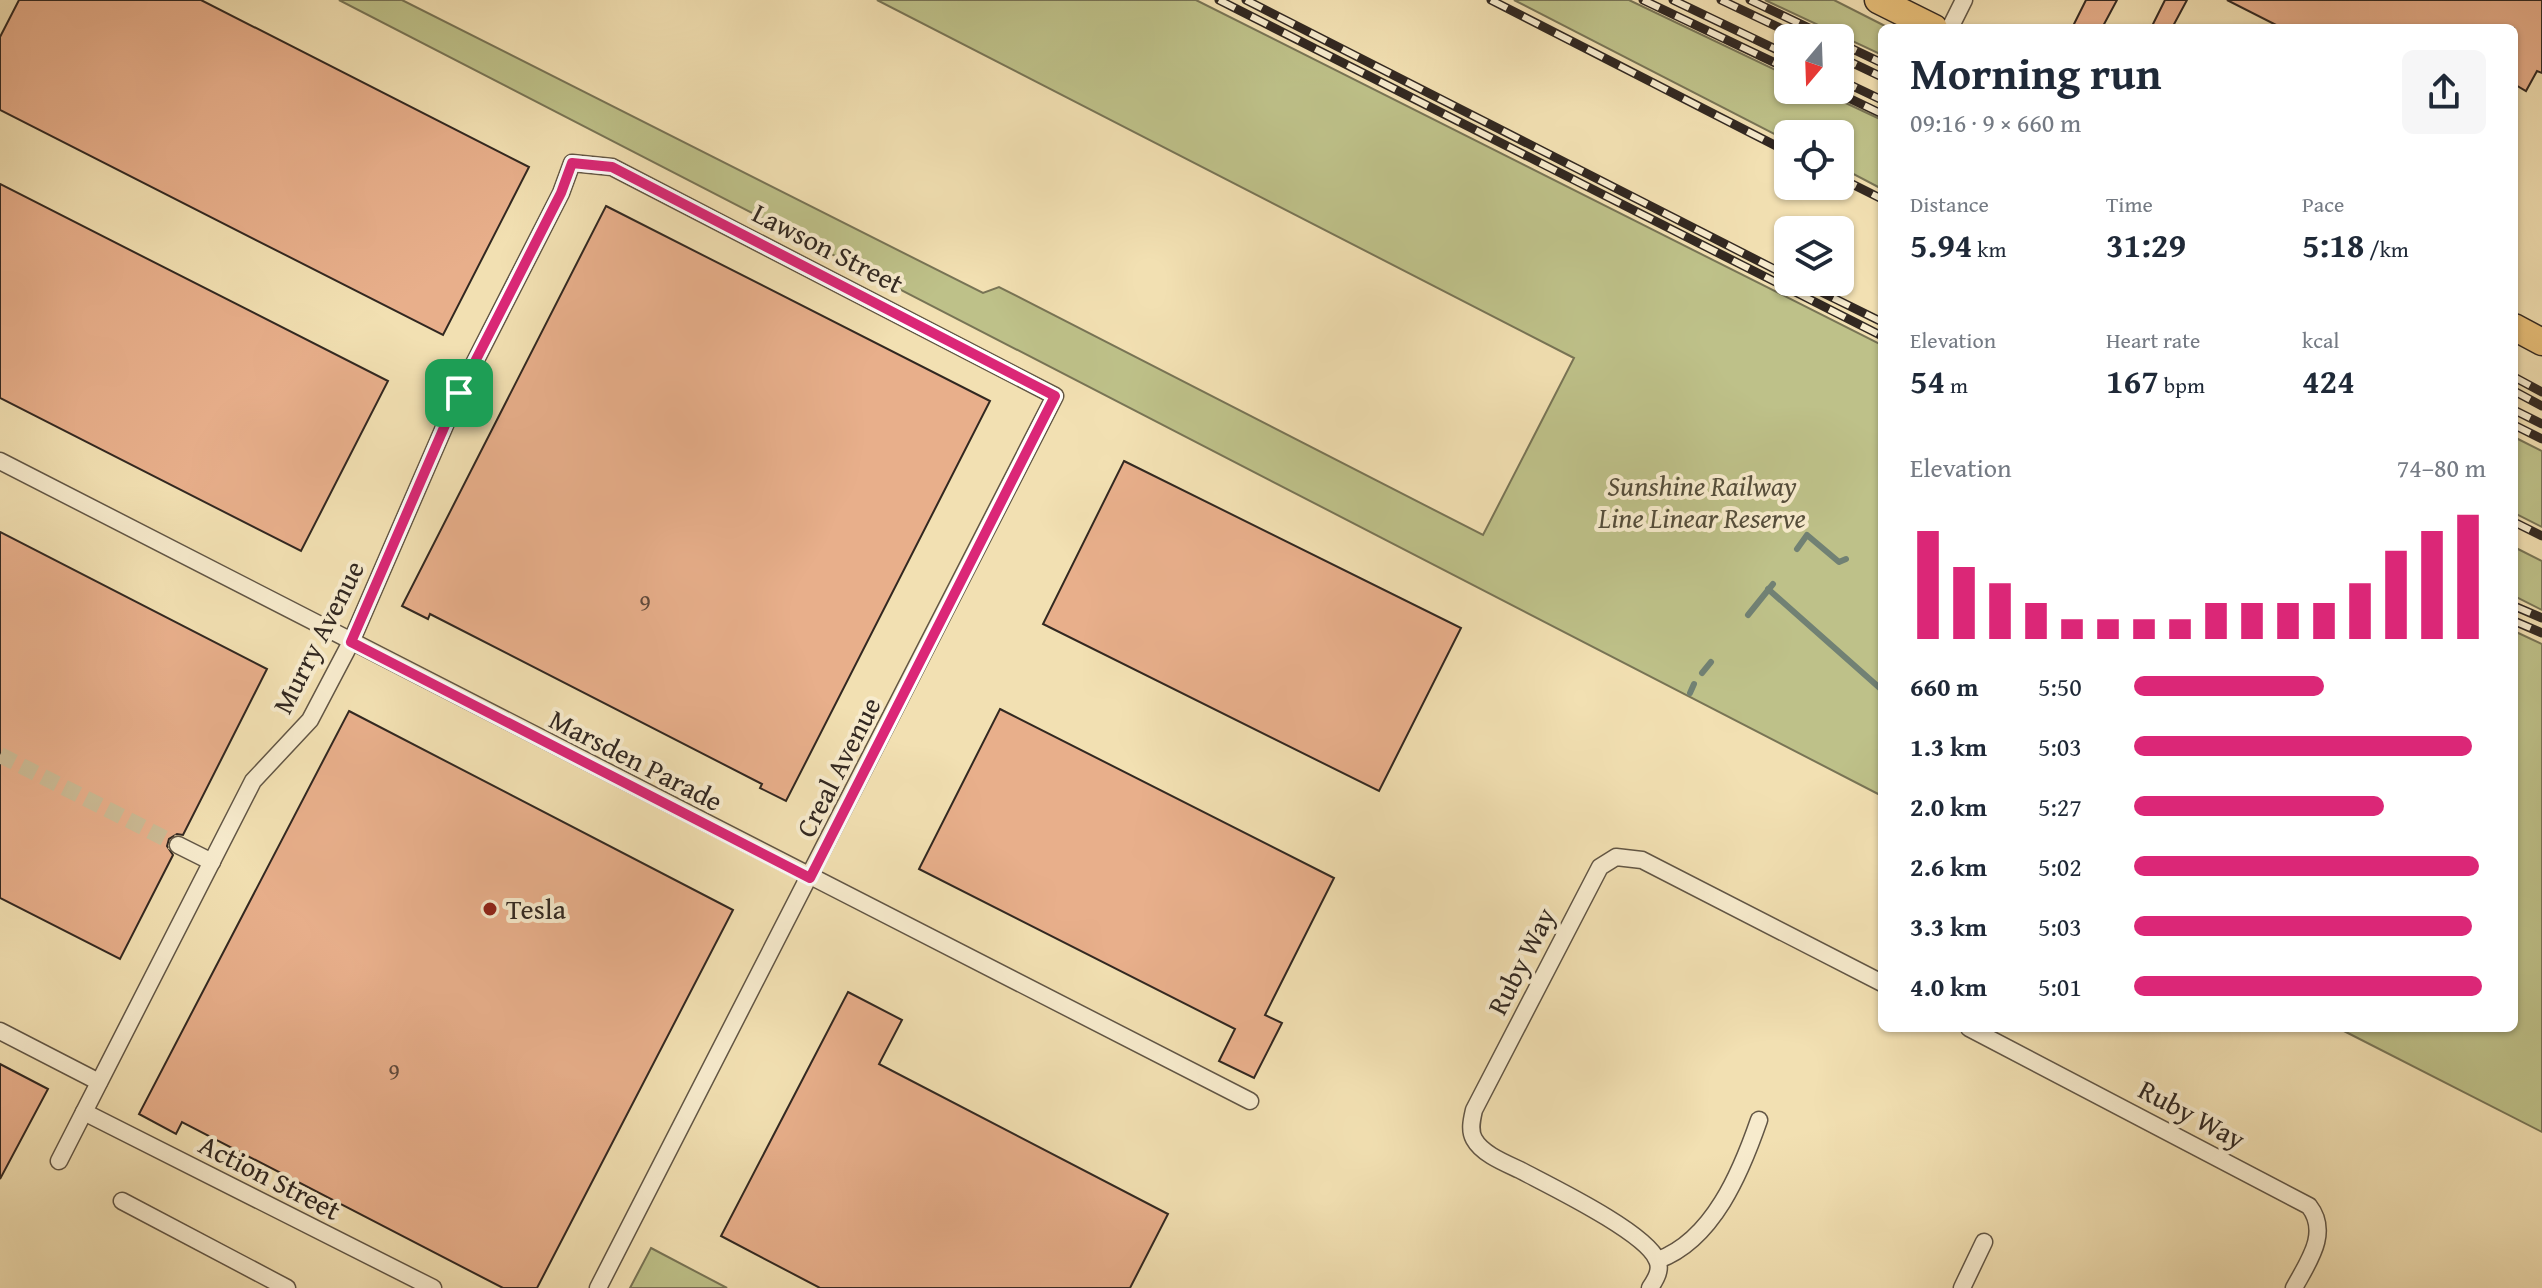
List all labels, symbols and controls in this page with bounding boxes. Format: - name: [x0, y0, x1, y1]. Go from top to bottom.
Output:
- north arrow: [1774, 24, 1854, 104]
- map controls: [1774, 24, 1854, 296]
- text: Morning run: [1910, 41, 2161, 105]
- button: share: [2402, 50, 2486, 134]
- text: 09:16 · 9 × 660 m: [1910, 103, 2081, 142]
- button: locate: [1774, 120, 1854, 200]
- text: Distance: [1910, 188, 1989, 220]
- text: Time: [2106, 188, 2153, 220]
- text: Pace: [2302, 188, 2344, 220]
- street label: Lawson Street: [746, 192, 911, 303]
- button: layers: [1774, 216, 1854, 296]
- text: 5.94: [1910, 220, 1972, 269]
- text: 31:29: [2106, 220, 2186, 269]
- text: 5:18: [2302, 220, 2364, 269]
- text: km: [1972, 233, 2006, 265]
- text: /km: [2364, 233, 2409, 265]
- text: Elevation: [1910, 324, 1996, 356]
- text: Heart rate: [2106, 324, 2200, 356]
- text: kcal: [2302, 324, 2340, 356]
- text: 54: [1910, 356, 1945, 405]
- text: 167: [2106, 356, 2159, 405]
- text: 424: [2302, 356, 2355, 405]
- pin: [425, 359, 493, 427]
- text: m: [1945, 369, 1968, 401]
- text: bpm: [2159, 369, 2205, 401]
- icon: arrive: [437, 371, 481, 415]
- text: Elevation: [1910, 448, 2012, 487]
- text: 74–80 m: [2397, 448, 2486, 487]
- park label: Sunshine Railway Line Linear Reserve: [1597, 465, 1806, 538]
- street label: Murry Avenue: [261, 553, 374, 721]
- house number: 9: [639, 584, 651, 619]
- text: 660 m: [1910, 667, 1978, 706]
- text: 5:50: [2038, 667, 2082, 706]
- street label: Creal Avenue: [785, 689, 891, 844]
- street label: Marsden Parade: [542, 698, 730, 821]
- text: 1.3 km: [1910, 727, 1987, 766]
- text: 5:03: [2038, 727, 2082, 766]
- text: 2.0 km: [1910, 787, 1987, 826]
- text: 5:27: [2038, 787, 2082, 826]
- text: 2.6 km: [1910, 847, 1987, 886]
- text: 5:02: [2038, 847, 2082, 886]
- place label: Tesla: [506, 888, 567, 929]
- marker: Tesla: [481, 900, 499, 918]
- street label: Ruby Way: [1476, 900, 1565, 1022]
- text: 3.3 km: [1910, 907, 1987, 946]
- text: 5:03: [2038, 907, 2082, 946]
- text: 4.0 km: [1910, 967, 1987, 1006]
- text: 5:01: [2038, 967, 2082, 1006]
- house number: 9: [388, 1053, 400, 1088]
- street label: Ruby Way: [2132, 1068, 2253, 1159]
- street label: Action Street: [192, 1123, 348, 1230]

